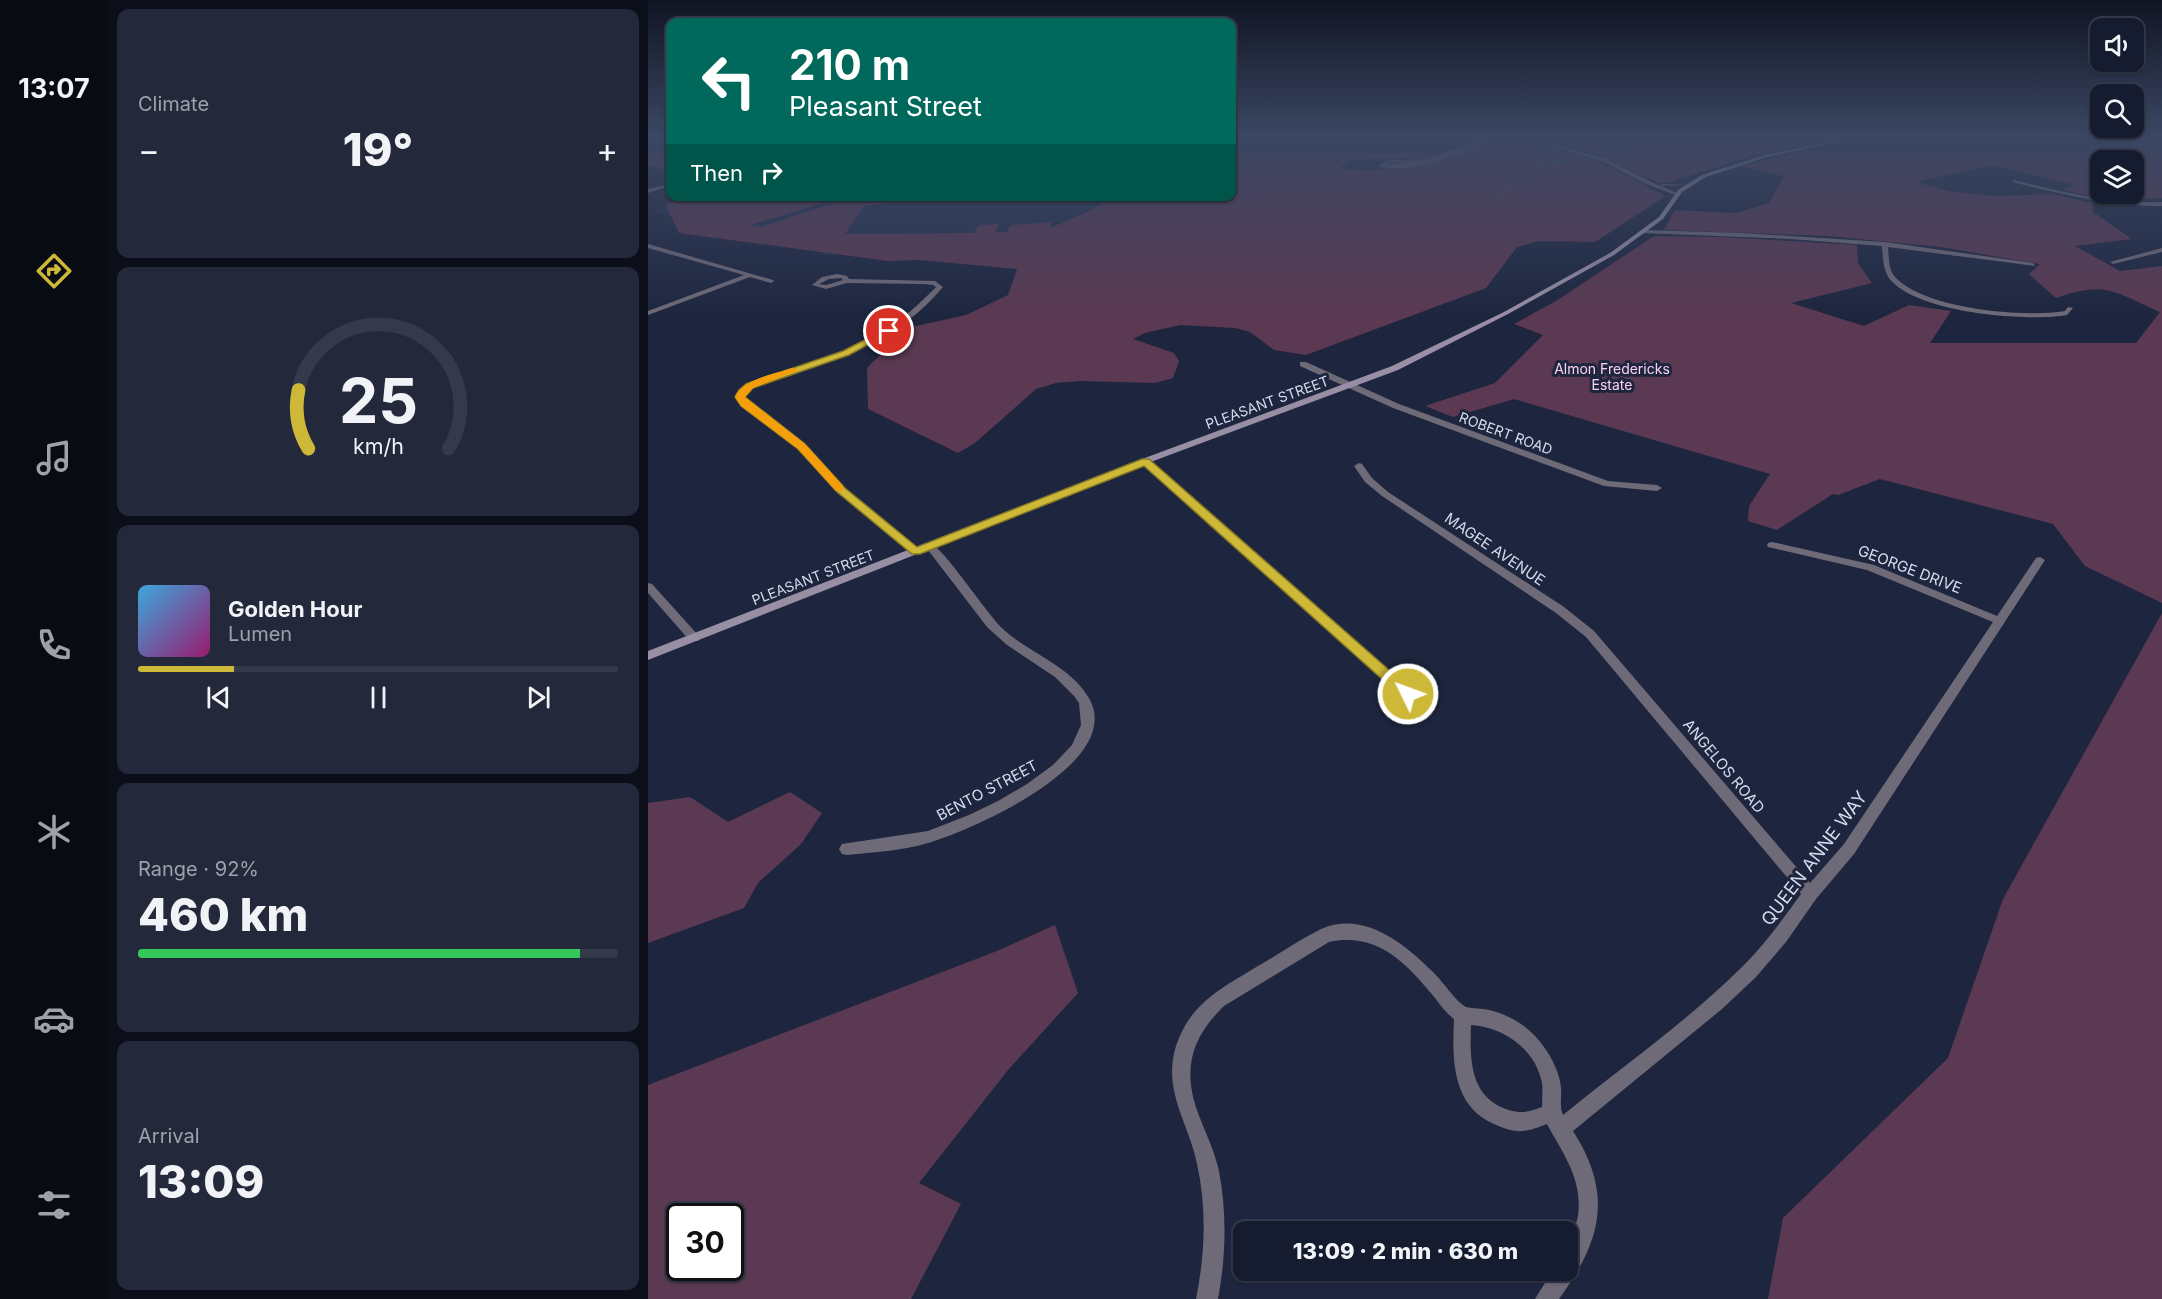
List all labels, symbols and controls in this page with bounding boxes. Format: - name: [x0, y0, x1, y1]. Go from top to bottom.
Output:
- map controls: [2090, 18, 2144, 204]
- button: sound: [2090, 18, 2144, 72]
- text: 210 m: [789, 39, 910, 90]
- icon: left: [690, 42, 768, 120]
- text: 13:07: [18, 72, 90, 105]
- button: search: [2090, 84, 2144, 138]
- text: Pleasant Street: [789, 90, 982, 123]
- text: Climate: [138, 92, 209, 116]
- text: 19°: [343, 122, 413, 177]
- text: −: [138, 130, 160, 170]
- text: +: [596, 130, 618, 170]
- button: layers: [2090, 150, 2144, 204]
- icon: right: [755, 156, 788, 189]
- text: Then: [690, 160, 743, 186]
- icon: directions: [33, 250, 75, 292]
- pin: [863, 305, 914, 356]
- icon: arrive: [872, 314, 905, 347]
- park label: Almon Fredericks Estate: [1554, 360, 1670, 393]
- text: 25: [338, 363, 418, 438]
- street label: PLEASANT STREET: [1203, 372, 1331, 432]
- street label: ROBERT ROAD: [1457, 408, 1555, 458]
- text: km/h: [353, 433, 403, 459]
- icon: music: [33, 437, 75, 479]
- street label: MAGEE AVENUE: [1441, 508, 1549, 590]
- street label: GEORGE DRIVE: [1855, 540, 1965, 598]
- street label: PLEASANT STREET: [749, 546, 877, 608]
- text: Golden Hour: [228, 596, 362, 622]
- text: Lumen: [228, 622, 292, 646]
- icon: phone: [33, 624, 75, 666]
- position arrow: [1376, 662, 1440, 726]
- icon: previous: [202, 681, 235, 714]
- icon: pause: [362, 681, 395, 714]
- icon: next: [522, 681, 555, 714]
- street label: ANGELOS ROAD: [1679, 715, 1769, 817]
- street label: BENTO STREET: [933, 755, 1041, 825]
- street label: QUEEN ANNE WAY: [1757, 787, 1871, 929]
- icon: climate: [33, 811, 75, 853]
- text: Range · 92%: [138, 857, 259, 881]
- text: 460 km: [138, 887, 308, 942]
- icon: car: [33, 998, 75, 1040]
- text: Arrival: [138, 1124, 200, 1148]
- text: 13:09: [138, 1154, 264, 1209]
- icon: filters: [33, 1184, 75, 1226]
- speed limit sign: 30: [666, 1203, 744, 1281]
- text: 13:09 · 2 min · 630 m: [1293, 1238, 1518, 1264]

